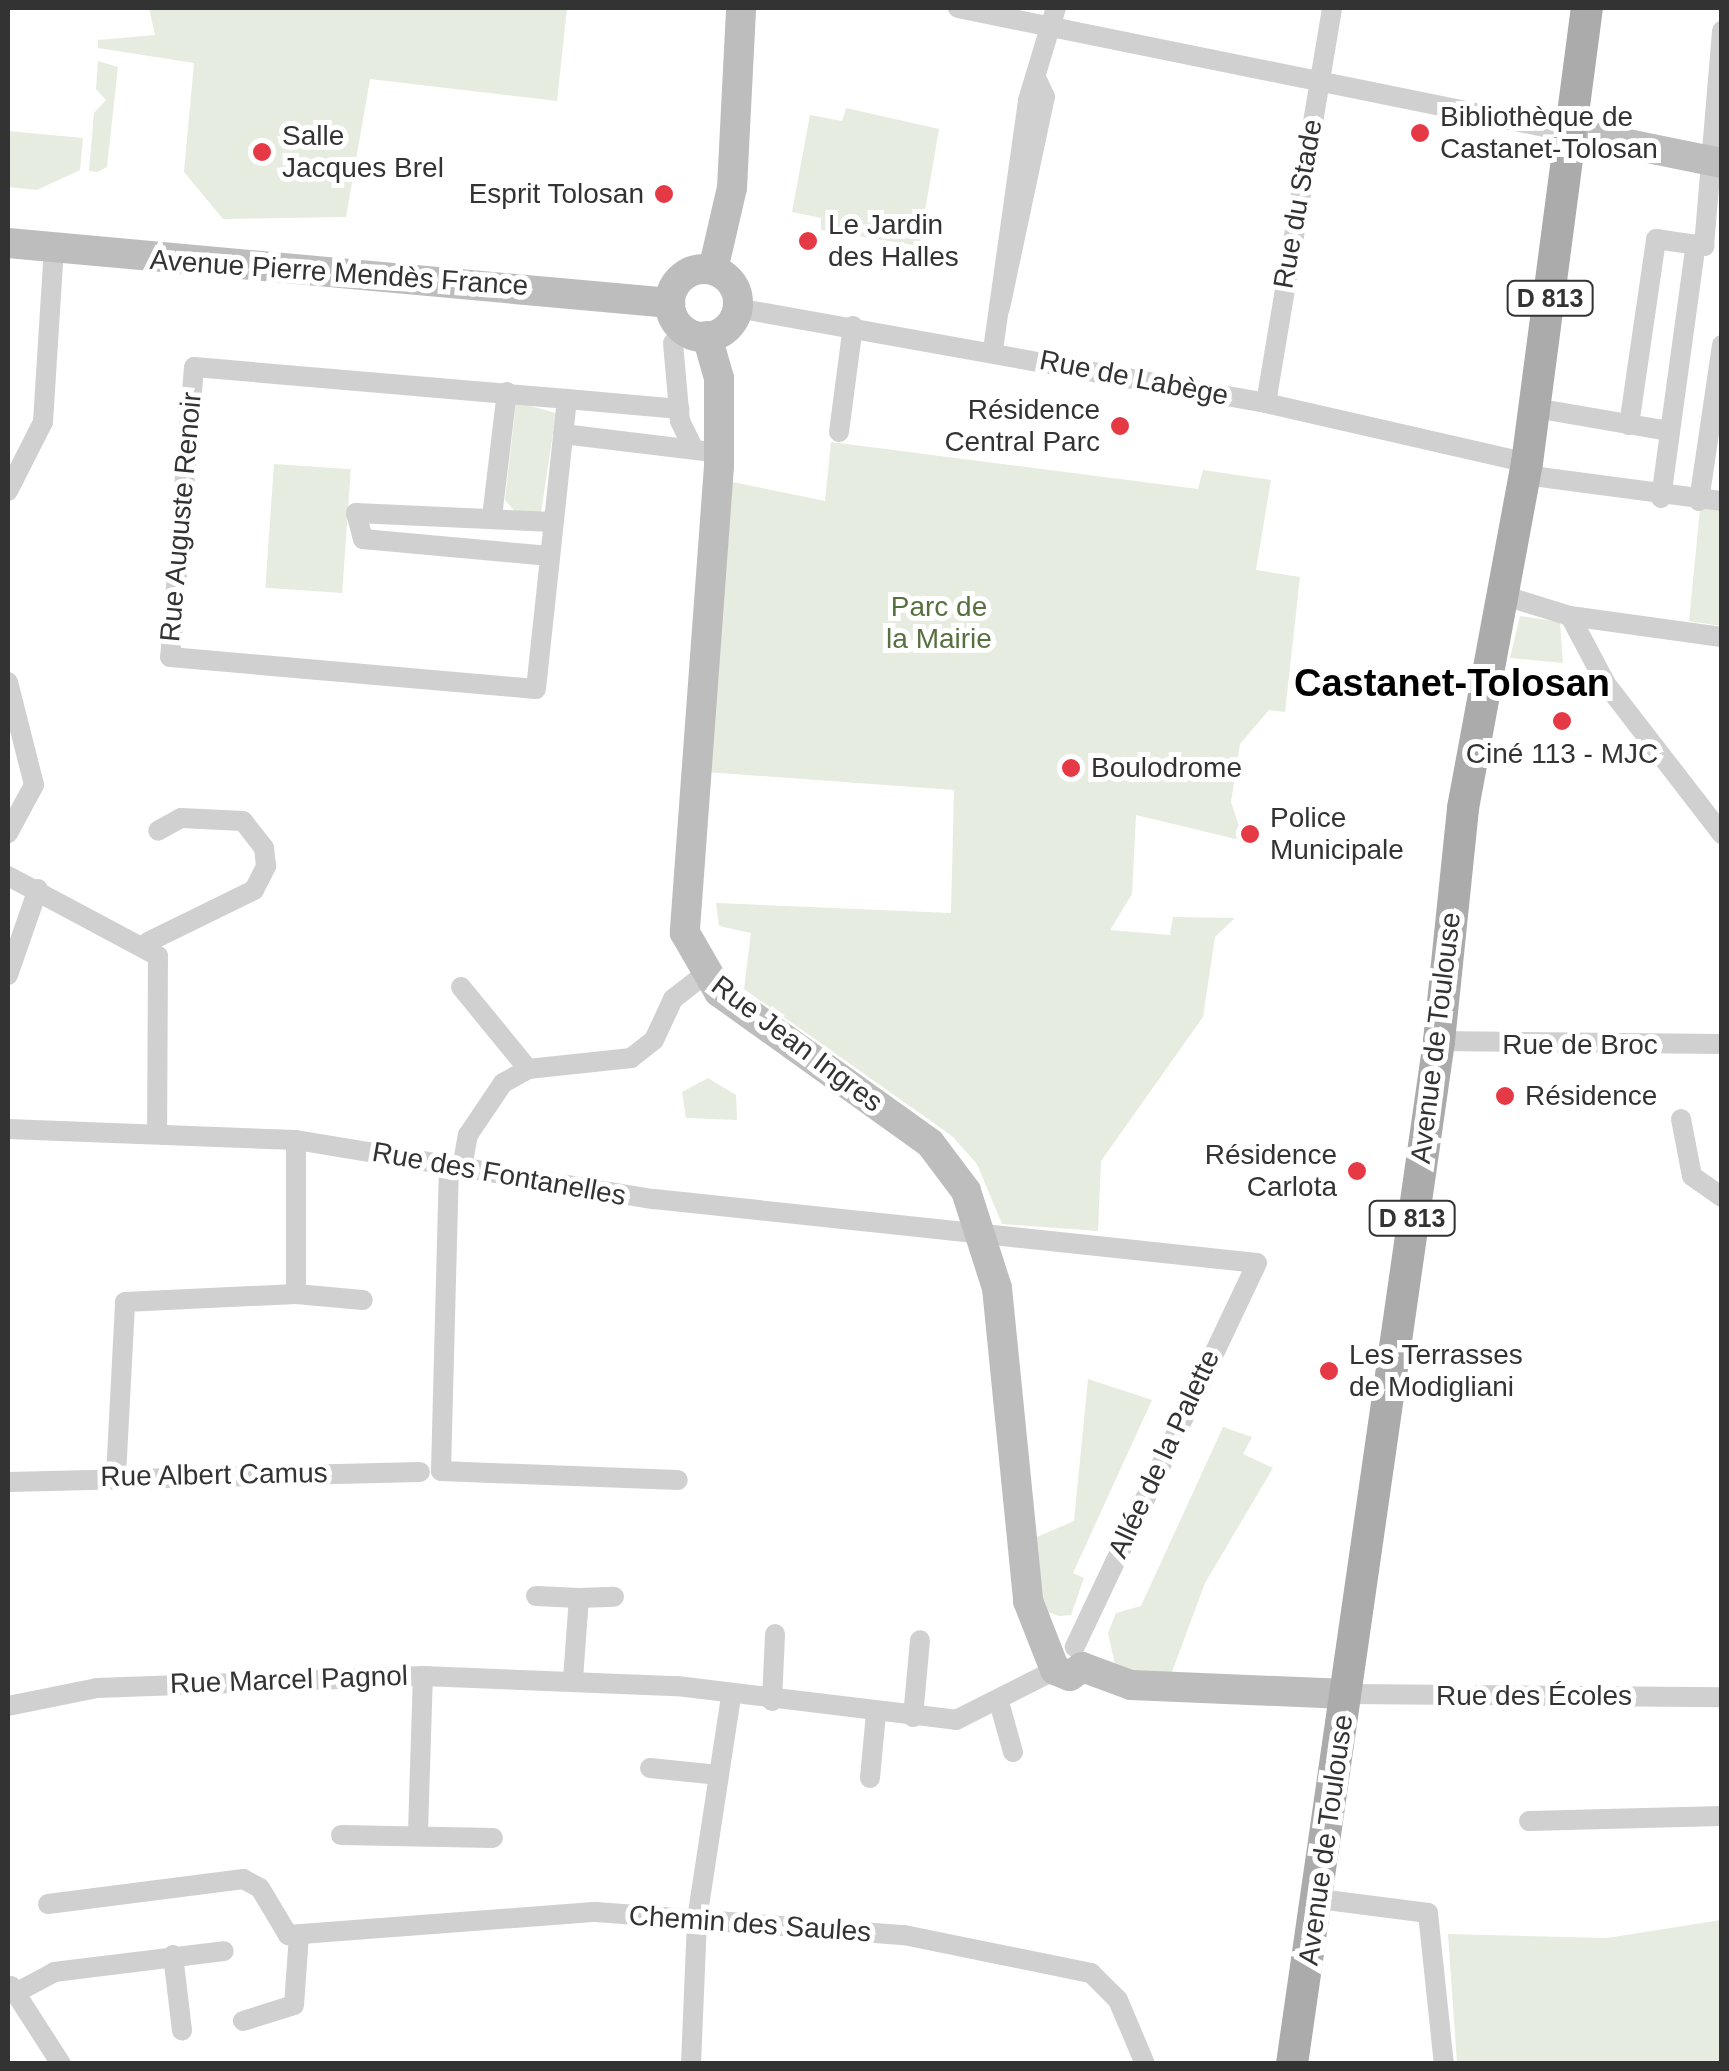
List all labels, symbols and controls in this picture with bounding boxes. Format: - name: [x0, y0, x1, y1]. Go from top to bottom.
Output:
- place label: Bibliothèque de Castanet-Tolosan: [1440, 100, 1658, 166]
- street label: Rue du Stade: [1267, 117, 1329, 291]
- place label: Salle Jacques Brel: [282, 119, 444, 185]
- marker: Bibliothèque de Castanet-Tolosan: [1409, 122, 1431, 144]
- marker: Salle Jacques Brel: [251, 141, 273, 163]
- place label: Esprit Tolosan: [468, 177, 644, 211]
- marker: Esprit Tolosan: [653, 183, 675, 205]
- place label: Le Jardin des Halles: [828, 208, 959, 274]
- marker: Le Jardin des Halles: [797, 230, 819, 252]
- street label: Avenue Pierre Mendès France: [149, 243, 529, 303]
- road number: D 813: [1505, 278, 1595, 318]
- street label: Rue de Labège: [1037, 343, 1231, 413]
- street label: Rue Auguste Renoir: [153, 390, 209, 644]
- place label: Résidence Central Parc: [944, 393, 1100, 459]
- marker: Résidence Central Parc: [1109, 415, 1131, 437]
- park label: Parc de la Mairie: [886, 590, 992, 656]
- district label: Castanet-Tolosan: [1294, 661, 1610, 707]
- marker: Ciné 113 - MJC: [1551, 710, 1573, 732]
- place label: Ciné 113 - MJC: [1466, 737, 1658, 771]
- place label: Boulodrome: [1091, 751, 1242, 785]
- marker: Boulodrome: [1060, 757, 1082, 779]
- place label: Police Municipale: [1270, 801, 1404, 867]
- marker: Police Municipale: [1239, 823, 1261, 845]
- street label: Avenue de Toulouse: [1404, 910, 1468, 1166]
- street label: Rue Jean Ingres: [705, 969, 889, 1119]
- street label: Rue de Broc: [1502, 1028, 1658, 1062]
- place label: Résidence: [1525, 1079, 1657, 1113]
- marker: Résidence: [1494, 1085, 1516, 1107]
- street label: Rue des Fontanelles: [370, 1135, 628, 1213]
- place label: Résidence Carlota: [1205, 1138, 1337, 1204]
- marker: Résidence Carlota: [1346, 1160, 1368, 1182]
- road number: D 813: [1367, 1198, 1457, 1238]
- place label: Les Terrasses de Modigliani: [1349, 1338, 1523, 1404]
- street label: Allée de la Palette: [1101, 1345, 1227, 1563]
- marker: Les Terrasses de Modigliani: [1318, 1360, 1340, 1382]
- street label: Rue Albert Camus: [99, 1456, 329, 1494]
- street label: Rue Marcel Pagnol: [169, 1659, 409, 1701]
- street label: Rue des Écoles: [1436, 1679, 1632, 1713]
- street label: Avenue de Toulouse: [1292, 1712, 1360, 1968]
- street label: Chemin des Saules: [628, 1899, 872, 1949]

